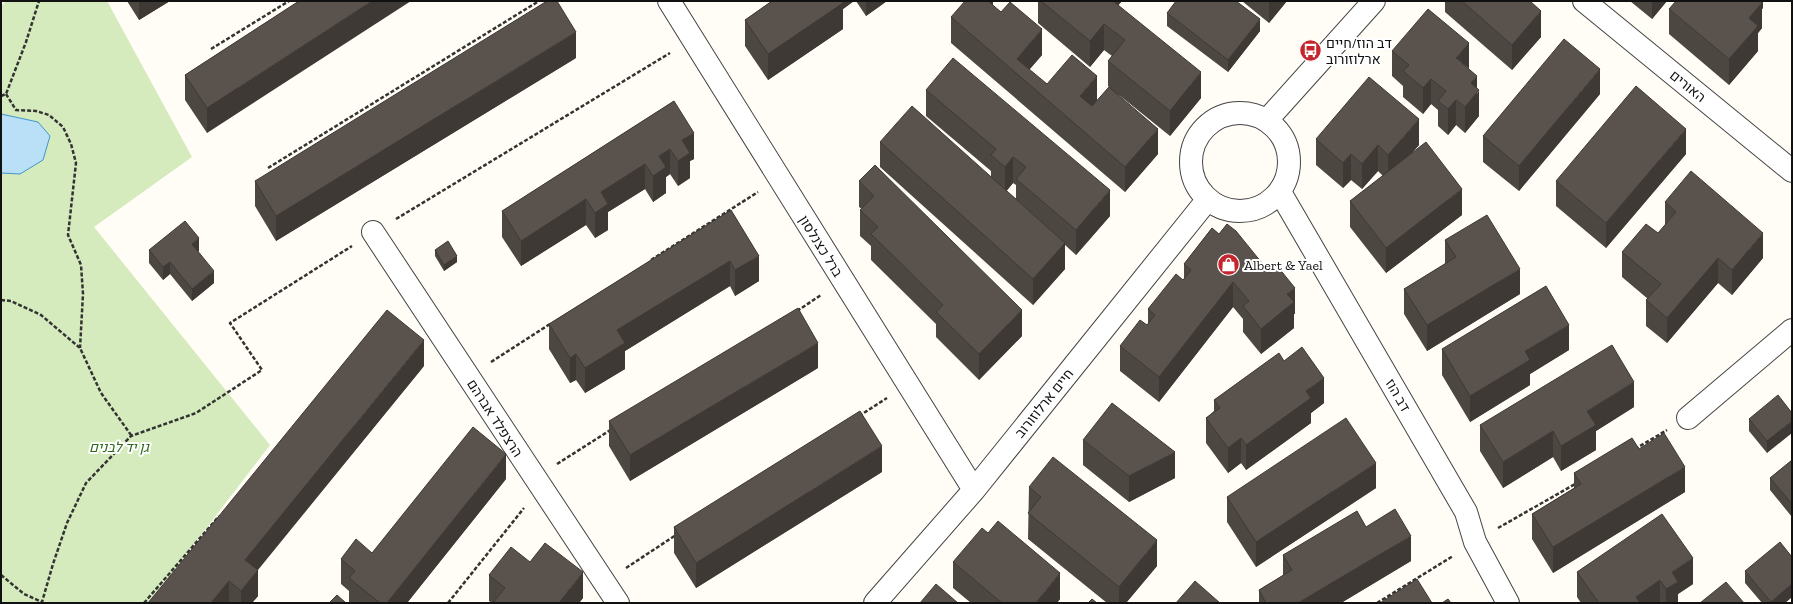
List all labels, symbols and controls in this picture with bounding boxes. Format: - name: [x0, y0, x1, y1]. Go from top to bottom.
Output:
- place label: דב הוז/חיים ארלוזורוב: [1326, 35, 1392, 68]
- bus stop icon: דב הוז/חיים ארלוזורוב: [1298, 38, 1324, 64]
- street label: האורים: [1666, 67, 1709, 106]
- street label: ברל כצנלסון: [795, 212, 846, 281]
- shop icon: Albert & Yael: [1215, 252, 1241, 278]
- place label: Albert & Yael: [1244, 257, 1323, 274]
- street label: חיים ארלוזורוב: [1011, 365, 1077, 441]
- street label: הרצפלד אברהם: [463, 376, 526, 460]
- street label: דב הוז: [1381, 376, 1414, 415]
- park label: גן יד לבנים: [89, 439, 151, 456]

